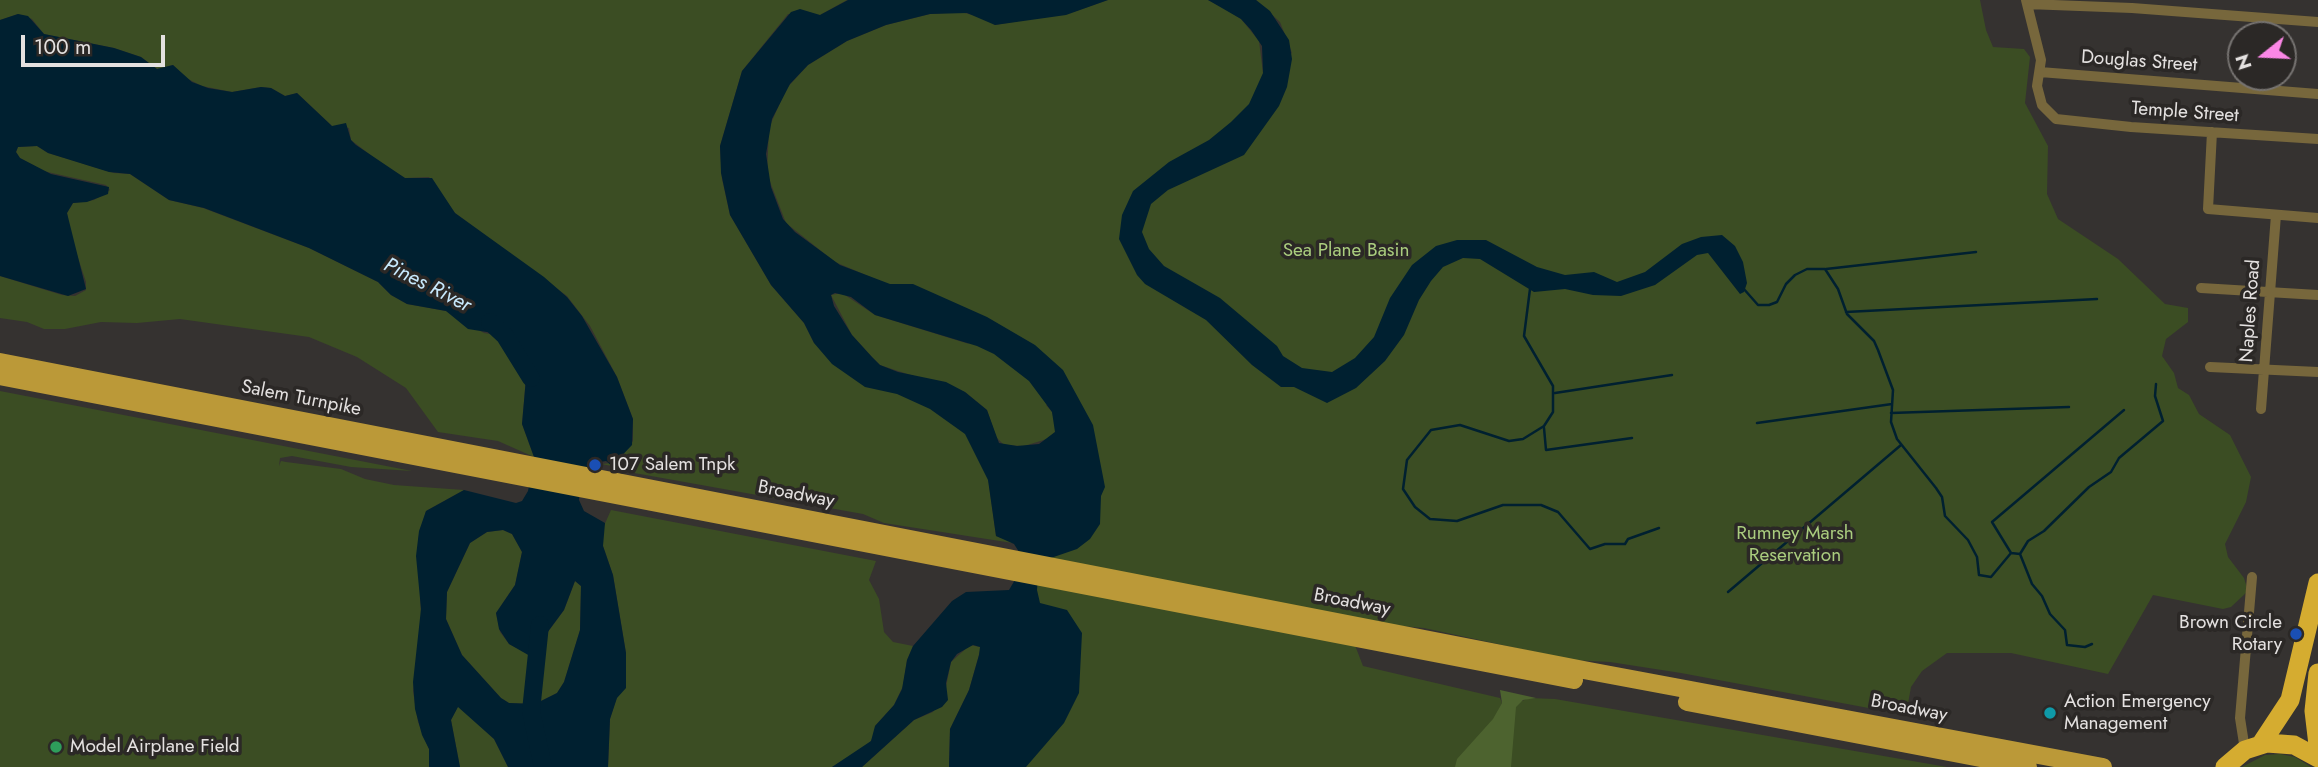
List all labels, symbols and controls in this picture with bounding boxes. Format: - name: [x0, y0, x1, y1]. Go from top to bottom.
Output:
- scale bar: [24, 21, 168, 65]
- north arrow: [2227, 21, 2297, 91]
- text: 100 m: [34, 32, 91, 62]
- street label: Douglas Street: [2080, 47, 2198, 77]
- text: N: [2228, 51, 2259, 73]
- street label: Temple Street: [2131, 98, 2239, 128]
- park label: Sea Plane Basin: [1283, 240, 1409, 262]
- water label: Pines River: [379, 253, 475, 319]
- street label: Naples Road: [2236, 259, 2266, 363]
- street label: Salem Turnpike: [239, 376, 363, 422]
- place label: 107 Salem Tnpk: [609, 454, 735, 476]
- marker: 107 Salem Tnpk: [587, 457, 603, 473]
- street label: Broadway: [756, 476, 836, 514]
- park label: Rumney Marsh Reservation: [1736, 523, 1854, 567]
- street label: Broadway: [1312, 584, 1392, 622]
- place label: Brown Circle Rotary: [2179, 612, 2282, 656]
- marker: Brown Circle Rotary: [2288, 626, 2304, 642]
- street label: Broadway: [1869, 690, 1949, 728]
- place label: Action Emergency Management: [2064, 691, 2210, 735]
- marker: Action Emergency Management: [2042, 705, 2058, 721]
- place label: Model Airplane Field: [70, 736, 240, 758]
- marker: Model Airplane Field: [48, 739, 64, 755]

